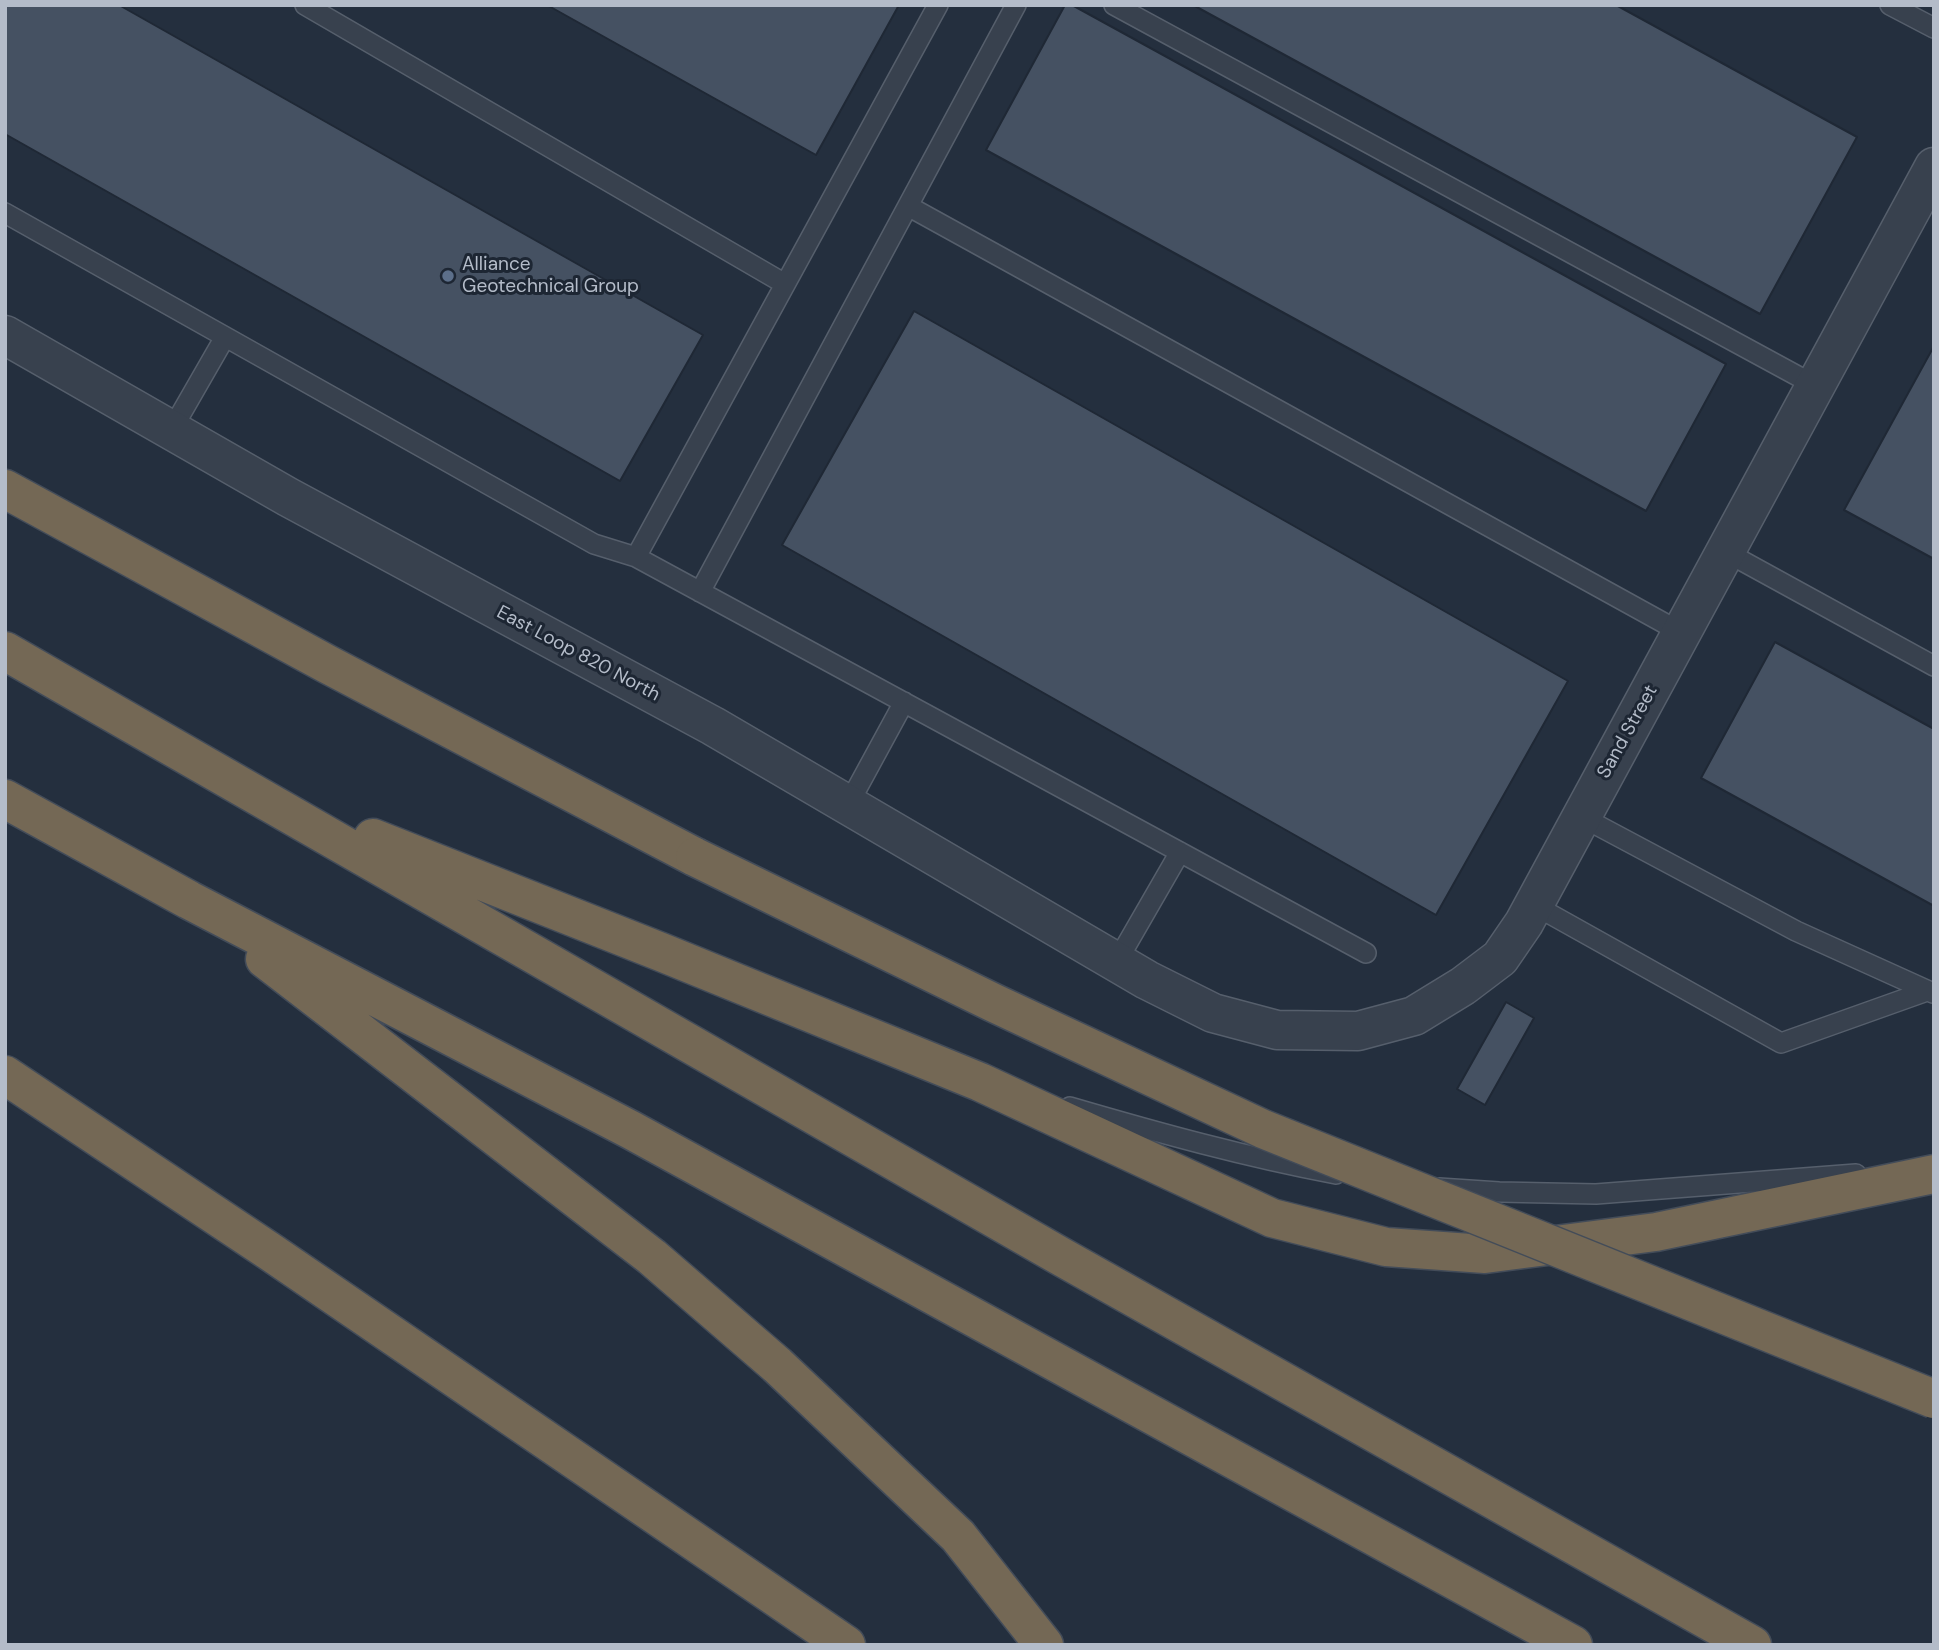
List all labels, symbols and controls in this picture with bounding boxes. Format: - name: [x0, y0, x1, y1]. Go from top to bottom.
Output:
- place label: Alliance Geotechnical Group: [462, 254, 639, 298]
- marker: Alliance Geotechnical Group: [440, 268, 456, 284]
- street label: East Loop 820 North: [492, 601, 664, 707]
- street label: Sand Street: [1593, 681, 1663, 783]

